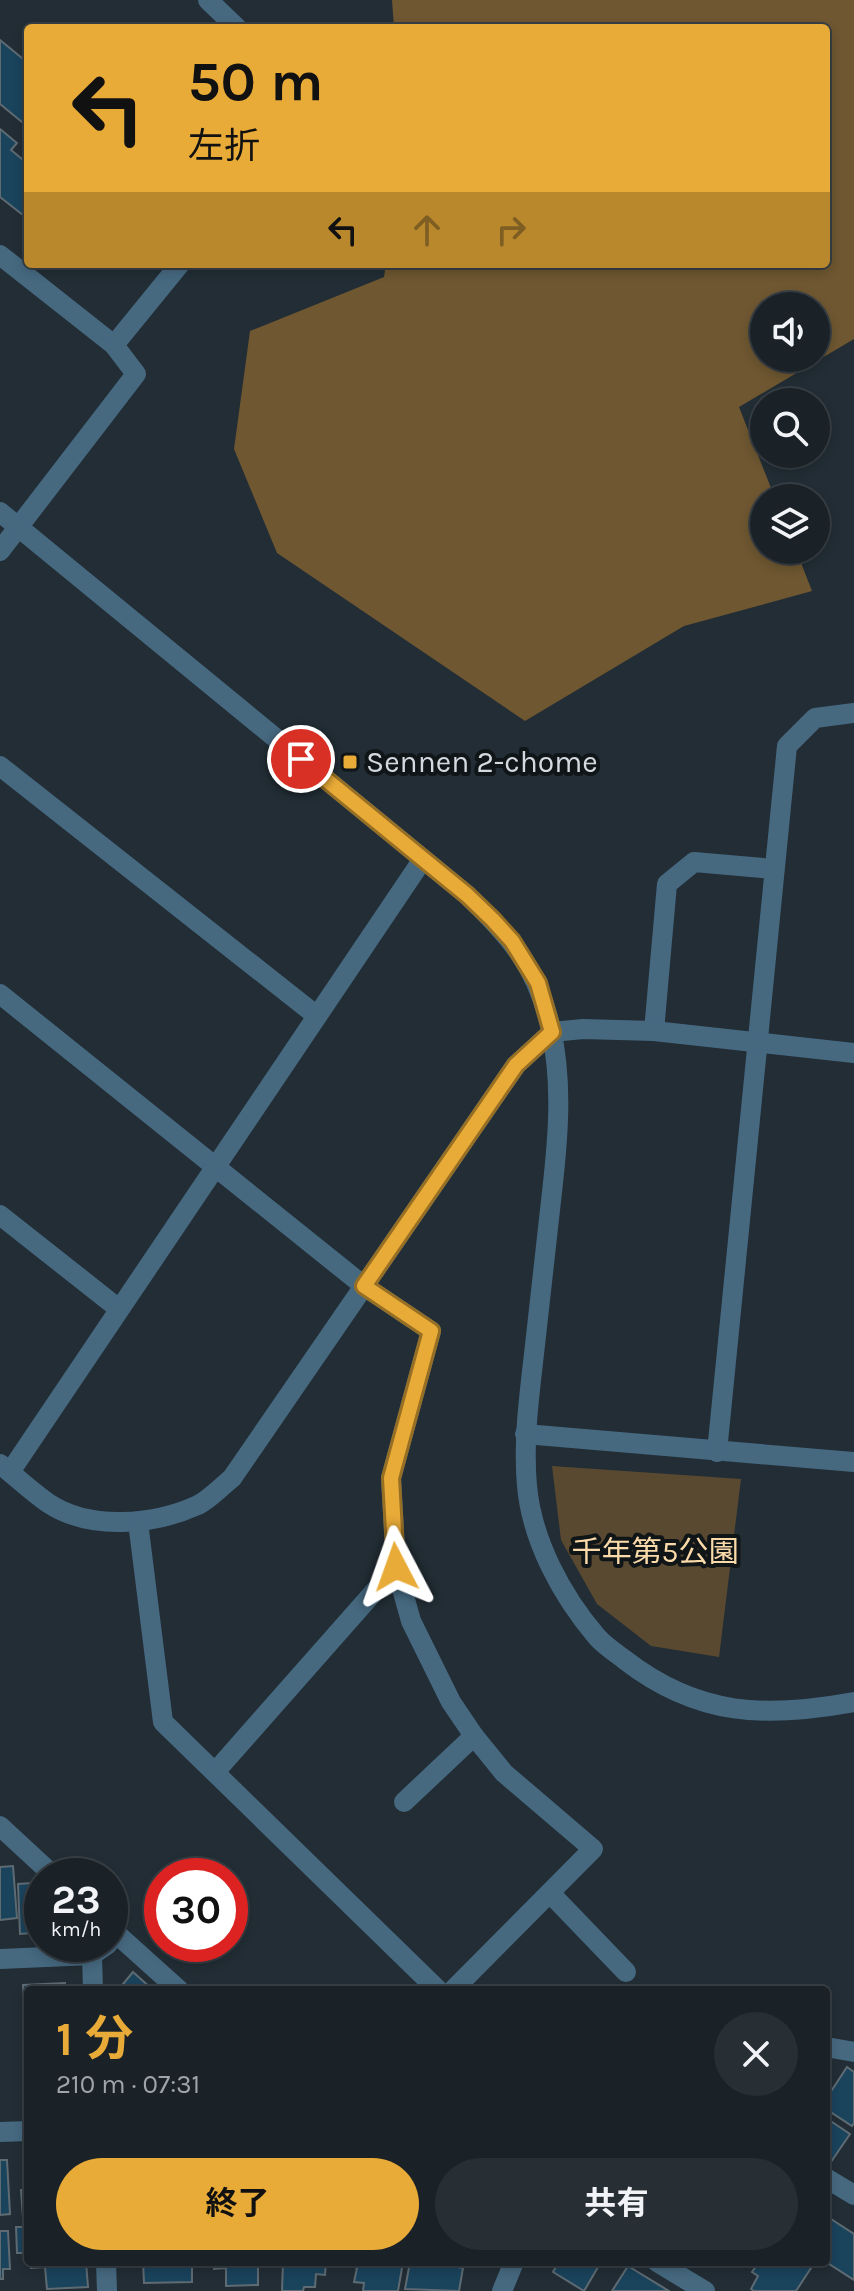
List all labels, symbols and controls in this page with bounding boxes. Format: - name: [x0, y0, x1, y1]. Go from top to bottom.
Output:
- text: 50 m: [188, 49, 323, 114]
- icon: left: [56, 56, 160, 160]
- text: 左折: [188, 125, 260, 167]
- icon: left: [321, 208, 365, 252]
- icon: ahead: [405, 208, 449, 252]
- icon: right: [489, 208, 533, 252]
- map controls: [750, 292, 830, 564]
- button: sound: [750, 292, 830, 372]
- button: search: [750, 388, 830, 468]
- button: layers: [750, 484, 830, 564]
- pin: [267, 725, 335, 793]
- icon: arrive: [279, 737, 323, 781]
- place label: Sennen 2-chome: [366, 744, 598, 780]
- marker: Sennen 2-chome: [341, 753, 359, 771]
- position arrow: [354, 1525, 438, 1609]
- park label: 千年第5公園: [572, 1534, 738, 1570]
- speed limit sign: 30: [144, 1858, 248, 1962]
- text: 23: [51, 1876, 101, 1923]
- text: km/h: [51, 1918, 101, 1941]
- text: 1 分: [56, 2011, 133, 2067]
- button: close: [714, 2012, 798, 2096]
- text: 210 m · 07:31: [56, 2069, 200, 2100]
- button: 終了: [56, 2158, 419, 2250]
- button: 共有: [435, 2158, 798, 2250]

